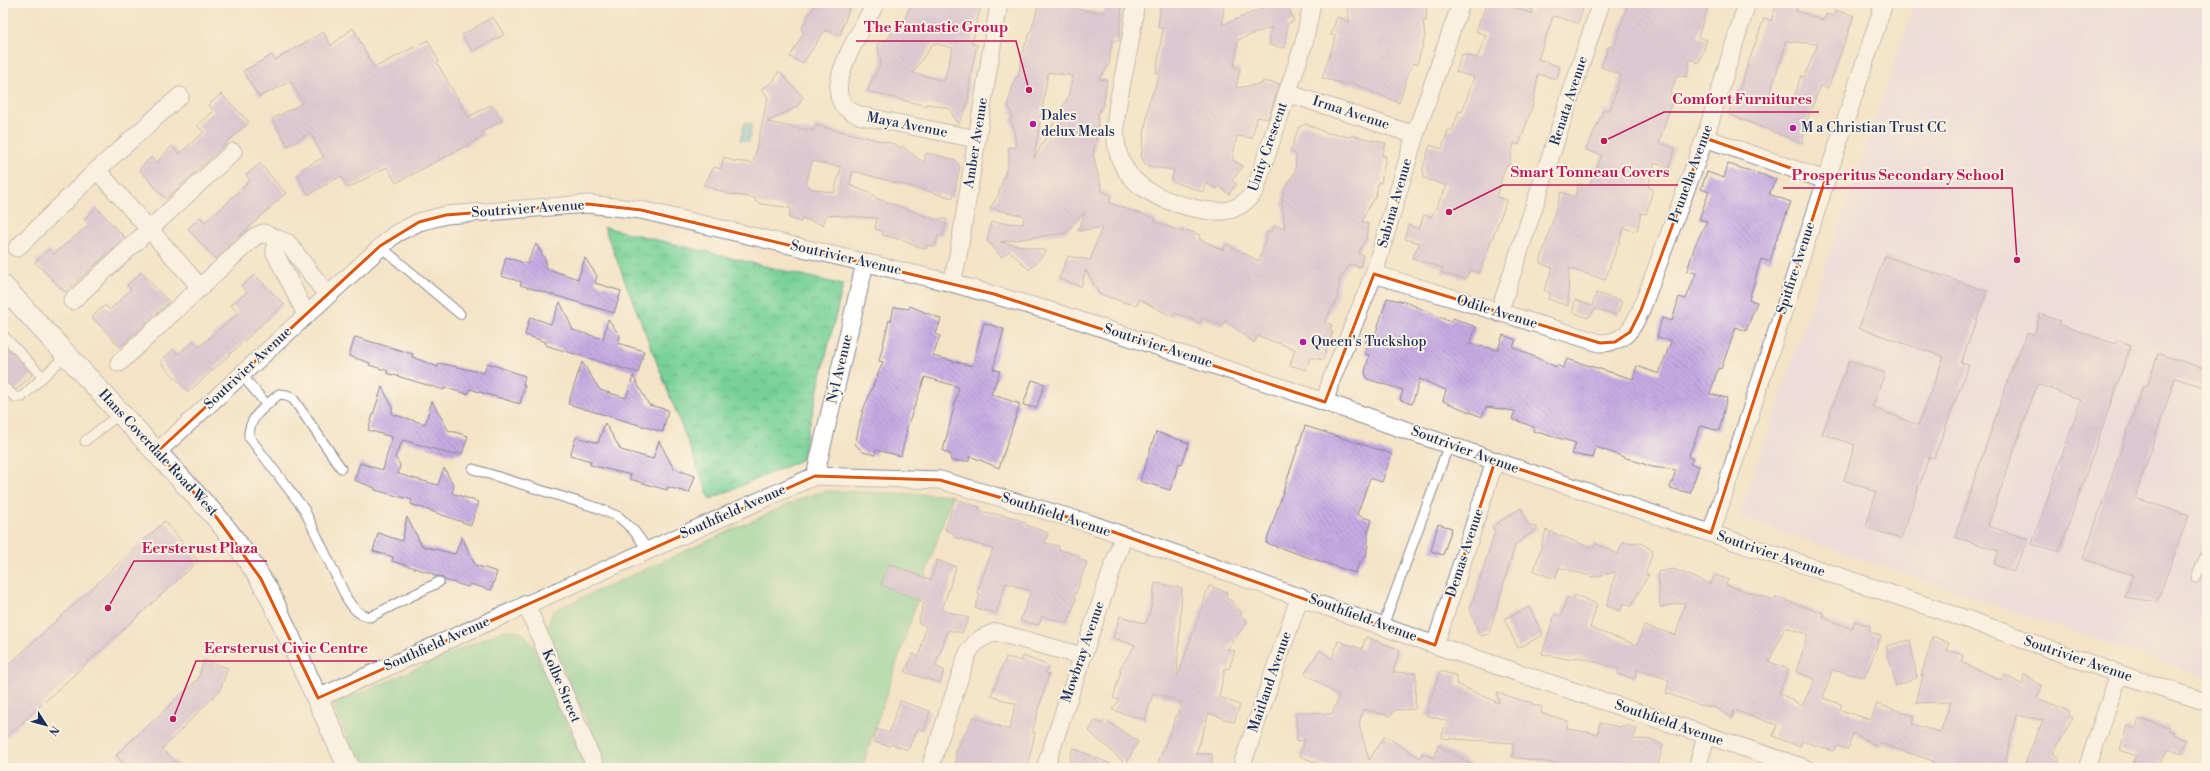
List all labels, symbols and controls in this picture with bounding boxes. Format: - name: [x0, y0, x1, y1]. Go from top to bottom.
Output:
- callout: The Fantastic Group: [856, 14, 1016, 41]
- text: The Fantastic Group: [864, 18, 1008, 37]
- street label: Renata Avenue: [1546, 54, 1592, 148]
- callout: Comfort Furnitures: [1664, 85, 1819, 112]
- text: Comfort Furnitures: [1672, 90, 1812, 109]
- street label: Irma Avenue: [1310, 92, 1392, 134]
- street label: Amber Avenue: [960, 96, 992, 191]
- street label: Unity Crescent: [1244, 100, 1292, 194]
- place label: Dales delux Meals: [1041, 107, 1115, 141]
- street label: Maya Avenue: [865, 108, 949, 142]
- marker: Dales delux Meals: [1028, 119, 1038, 129]
- place label: M a Christian Trust CC: [1801, 119, 1946, 137]
- street label: Prunella Avenue: [1665, 122, 1717, 226]
- marker: M a Christian Trust CC: [1788, 123, 1798, 133]
- street label: Sabina Avenue: [1374, 156, 1416, 250]
- callout: Smart Tonneau Covers: [1503, 158, 1678, 185]
- callout: Prosperitus Secondary School: [1783, 161, 2012, 188]
- text: Smart Tonneau Covers: [1511, 163, 1669, 182]
- text: Prosperitus Secondary School: [1791, 166, 2005, 185]
- street label: Soutrivier Avenue: [471, 196, 585, 222]
- street label: Spitfire Avenue: [1773, 219, 1819, 317]
- street label: Soutrivier Avenue: [789, 236, 903, 280]
- street label: Odile Avenue: [1454, 291, 1540, 333]
- street label: Soutrivier Avenue: [1101, 320, 1215, 372]
- street label: Soutrivier Avenue: [200, 323, 296, 413]
- street label: Nyl Avenue: [823, 333, 857, 405]
- place label: Queen's Tuckshop: [1311, 333, 1427, 351]
- marker: Queen's Tuckshop: [1298, 337, 1308, 347]
- street label: Hans Coverdale Road West: [94, 386, 222, 520]
- street label: Soutrivier Avenue: [1409, 422, 1521, 478]
- street label: Southfield Avenue: [677, 481, 789, 543]
- street label: Southfield Avenue: [999, 489, 1113, 541]
- street label: Demas Avenue: [1442, 506, 1488, 600]
- street label: Soutrivier Avenue: [1714, 527, 1828, 581]
- callout: Eersterust Plaza: [134, 534, 267, 561]
- text: Eersterust Plaza: [142, 539, 259, 558]
- street label: Southfield Avenue: [1306, 590, 1420, 646]
- street label: Mowbray Avenue: [1057, 599, 1109, 705]
- street label: Southfield Avenue: [381, 613, 493, 675]
- street label: Maitland Avenue: [1244, 629, 1296, 735]
- street label: Soutrivier Avenue: [2021, 632, 2135, 686]
- callout: Eersterust Civic Centre: [196, 634, 377, 661]
- text: Eersterust Civic Centre: [204, 639, 368, 658]
- street label: Kolbe Street: [537, 647, 585, 725]
- street label: Southfield Avenue: [1612, 696, 1726, 750]
- north arrow: [26, 705, 66, 745]
- text: N: [45, 723, 62, 738]

